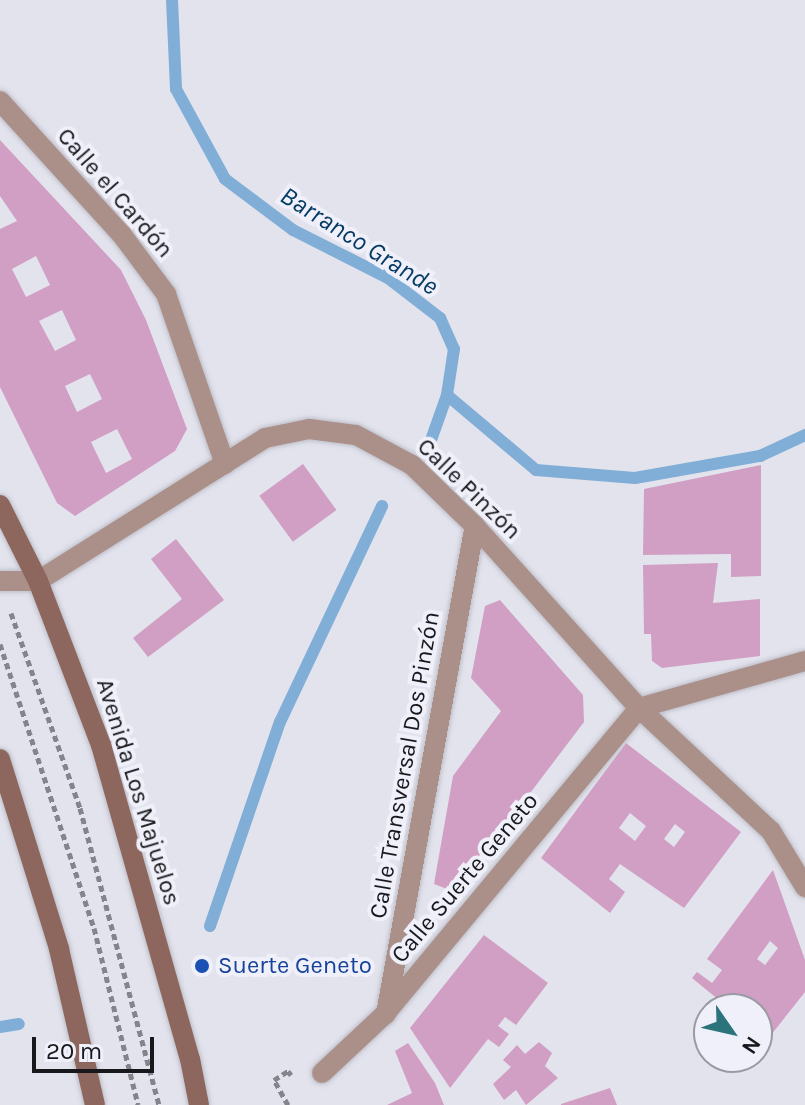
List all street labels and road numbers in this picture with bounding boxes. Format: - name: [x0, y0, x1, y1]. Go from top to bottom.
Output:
- street label: Calle el Cardón: [51, 122, 179, 264]
- street label: Calle Pinzón: [411, 432, 527, 546]
- street label: Calle Transversal Dos Pinzón: [364, 609, 446, 921]
- street label: Avenida Los Majuelos: [90, 675, 186, 909]
- street label: Calle Suerte Geneto: [385, 787, 545, 969]

